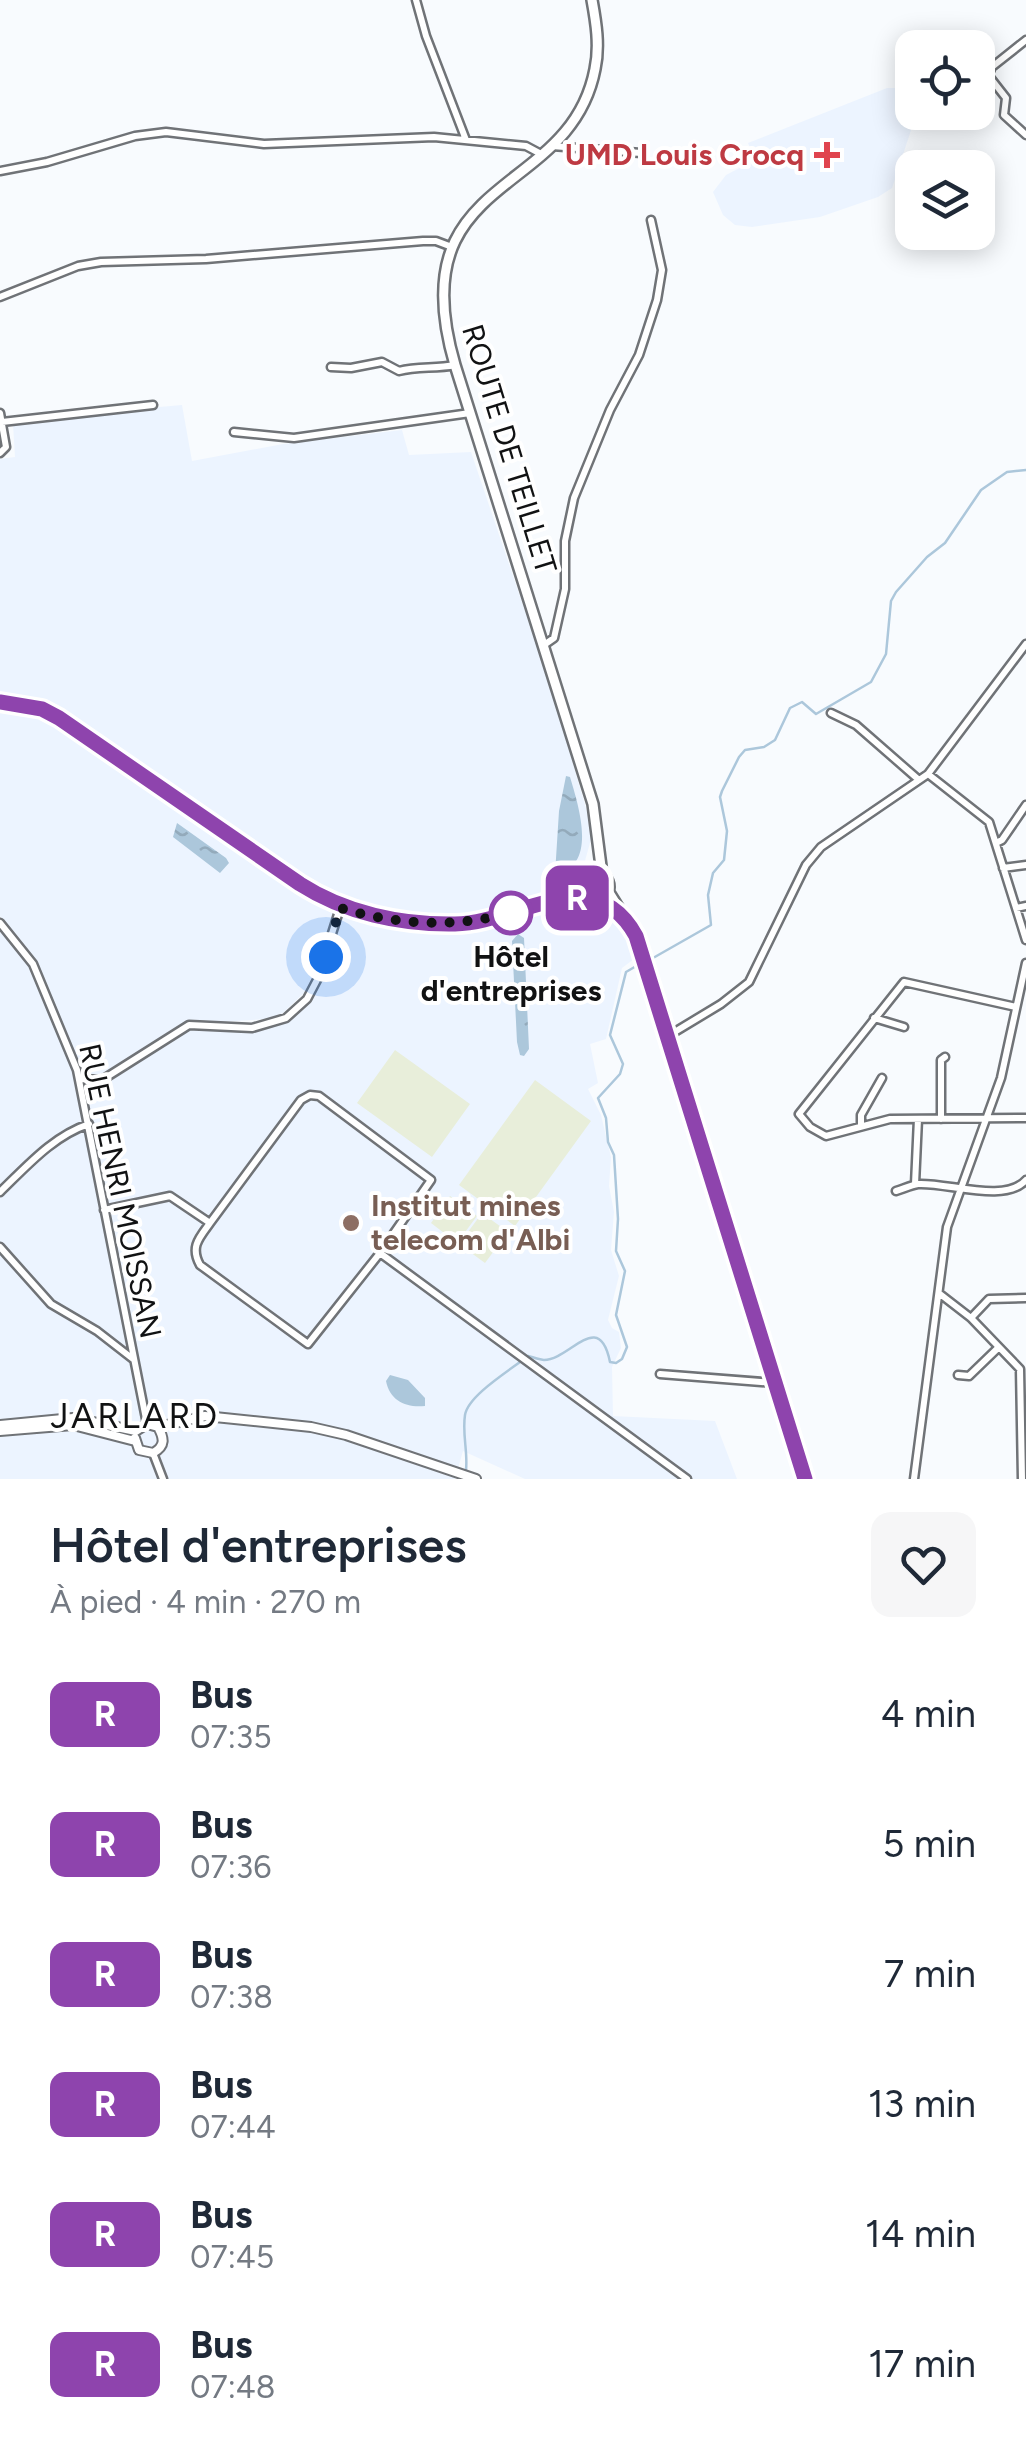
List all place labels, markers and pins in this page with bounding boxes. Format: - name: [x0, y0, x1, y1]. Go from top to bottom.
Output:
- place label: UMD Louis Crocq: [565, 136, 804, 173]
- marker: UMD Louis Crocq: [814, 142, 840, 168]
- marker: Hôtel d'entreprises: [490, 892, 532, 934]
- place label: Hôtel d'entreprises: [421, 938, 601, 1009]
- place label: Institut mines telecom d'Albi: [371, 1187, 570, 1258]
- marker: Institut mines telecom d'Albi: [340, 1212, 362, 1234]

